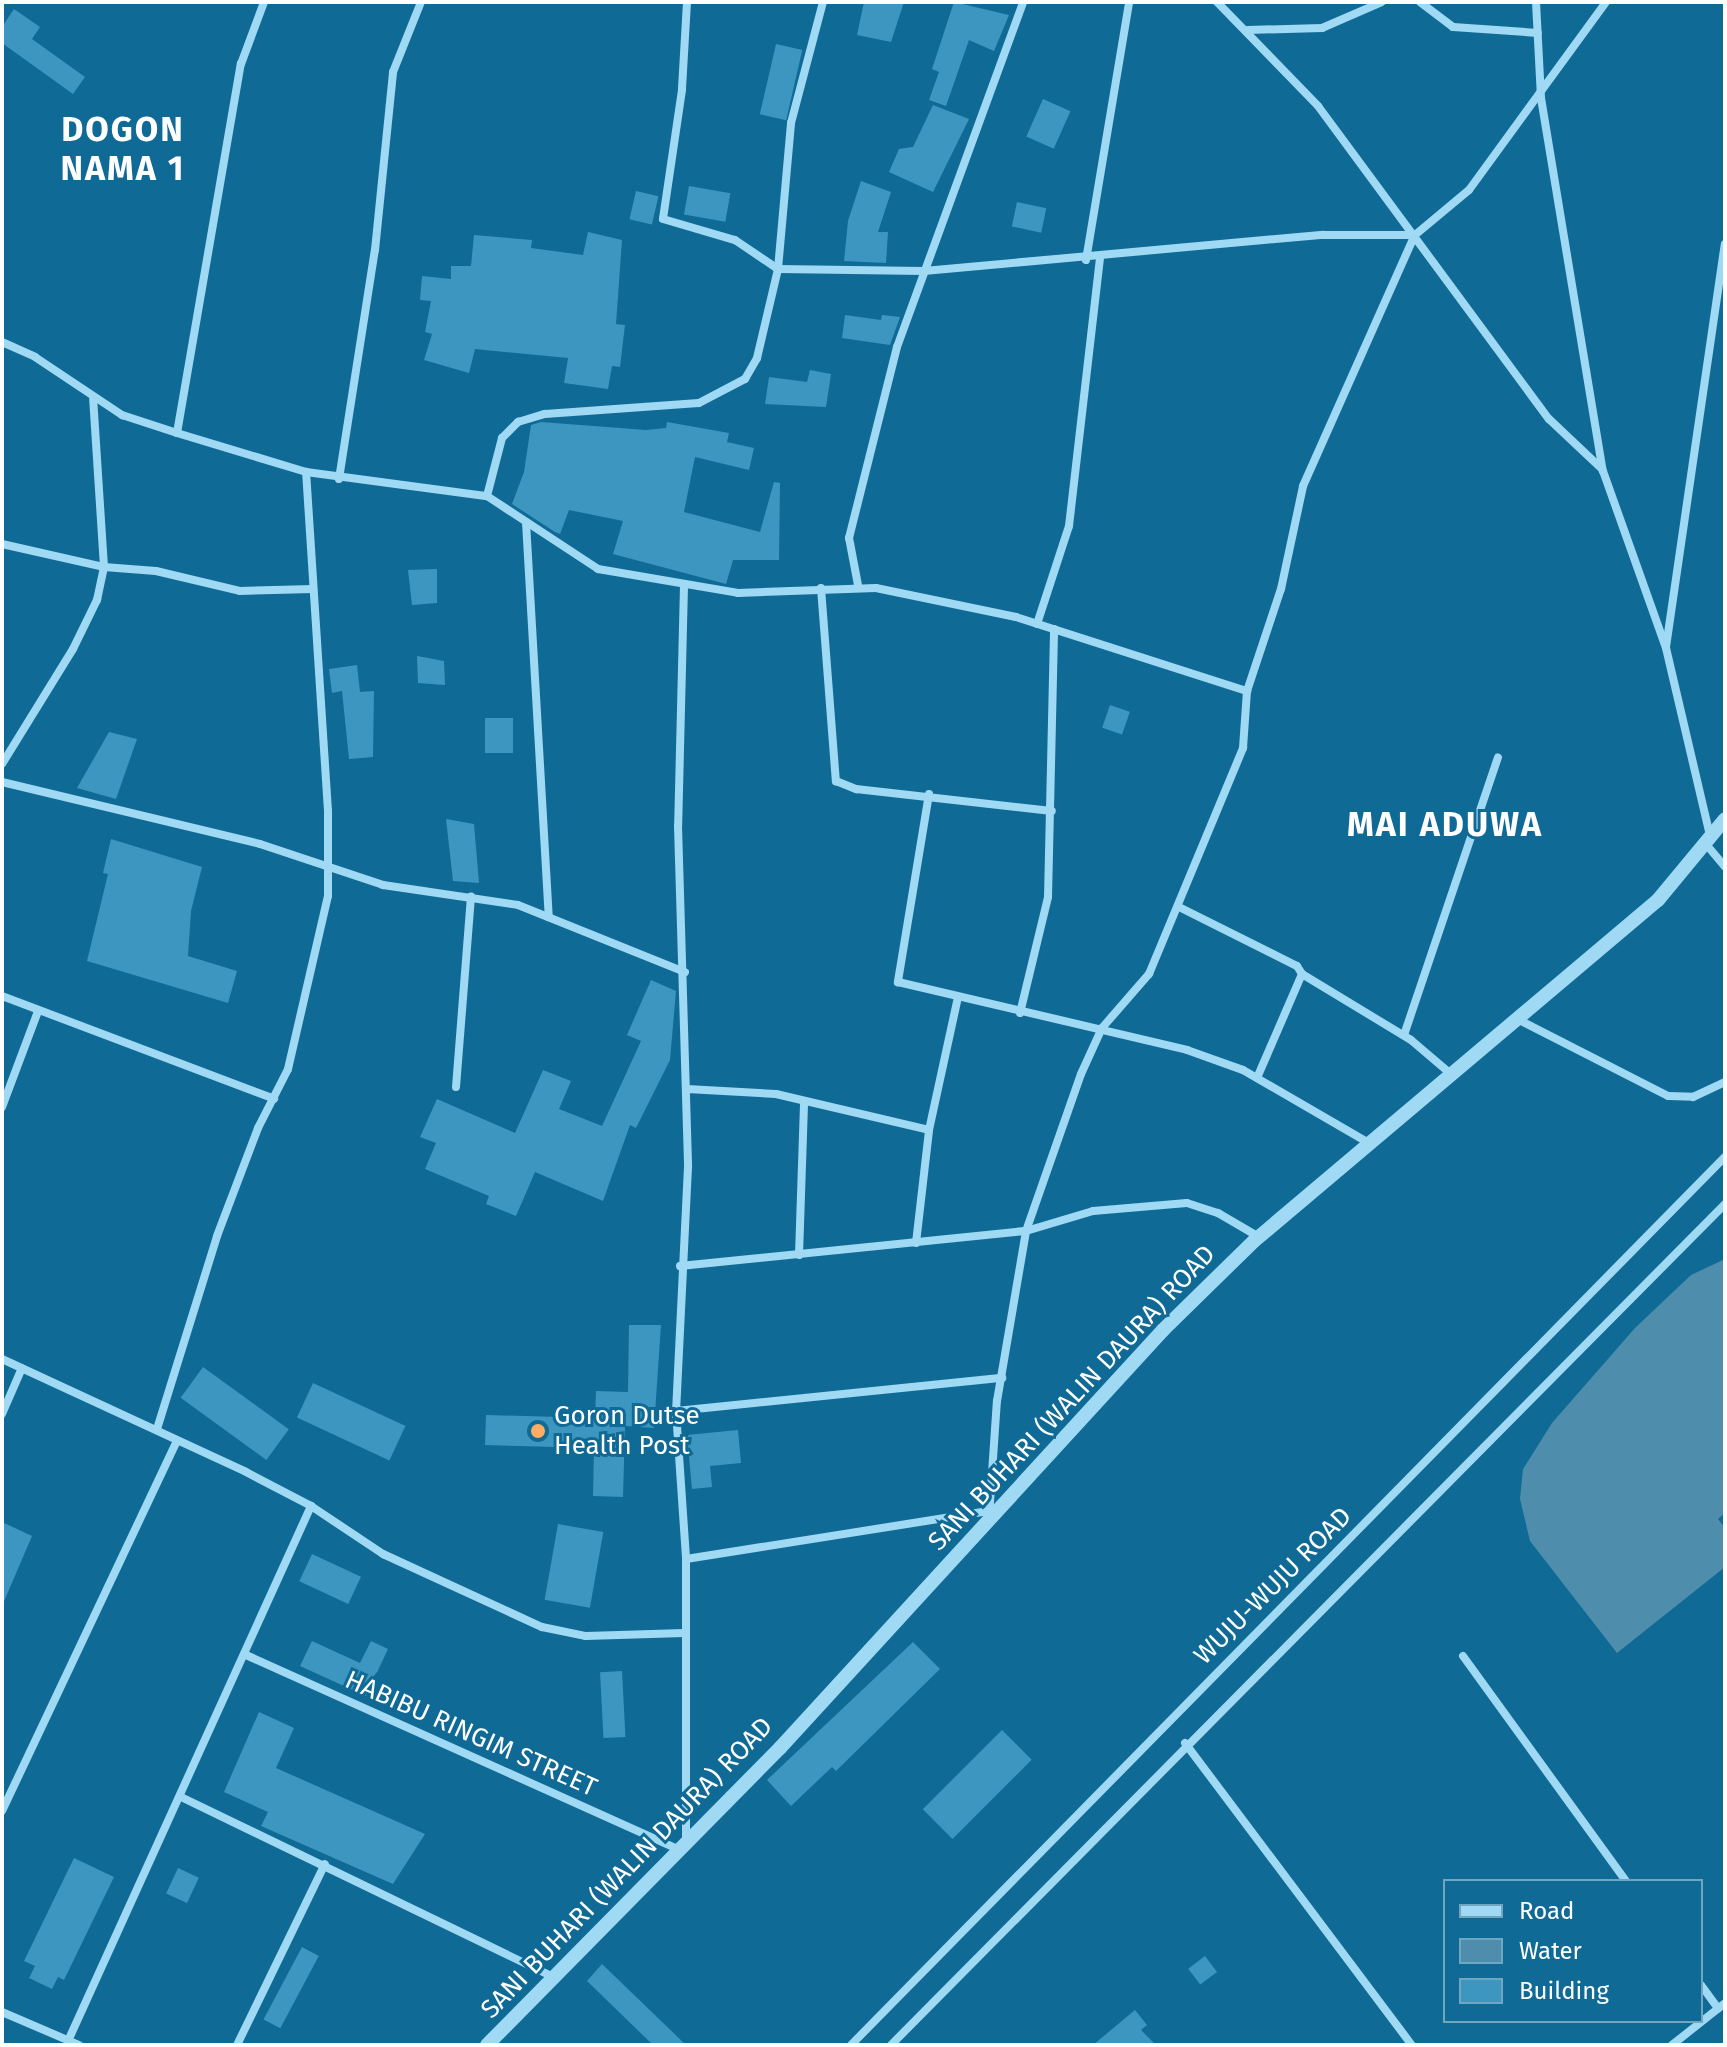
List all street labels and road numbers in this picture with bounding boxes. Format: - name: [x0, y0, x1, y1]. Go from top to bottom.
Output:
- street label: SANI BUHARI (WALIN DAURA) ROAD: [922, 1239, 1222, 1557]
- street label: WUJU-WUJU ROAD: [1188, 1501, 1358, 1671]
- street label: HABIBU RINGIM STREET: [340, 1664, 602, 1804]
- street label: SANI BUHARI (WALIN DAURA) ROAD: [475, 1711, 779, 2025]

